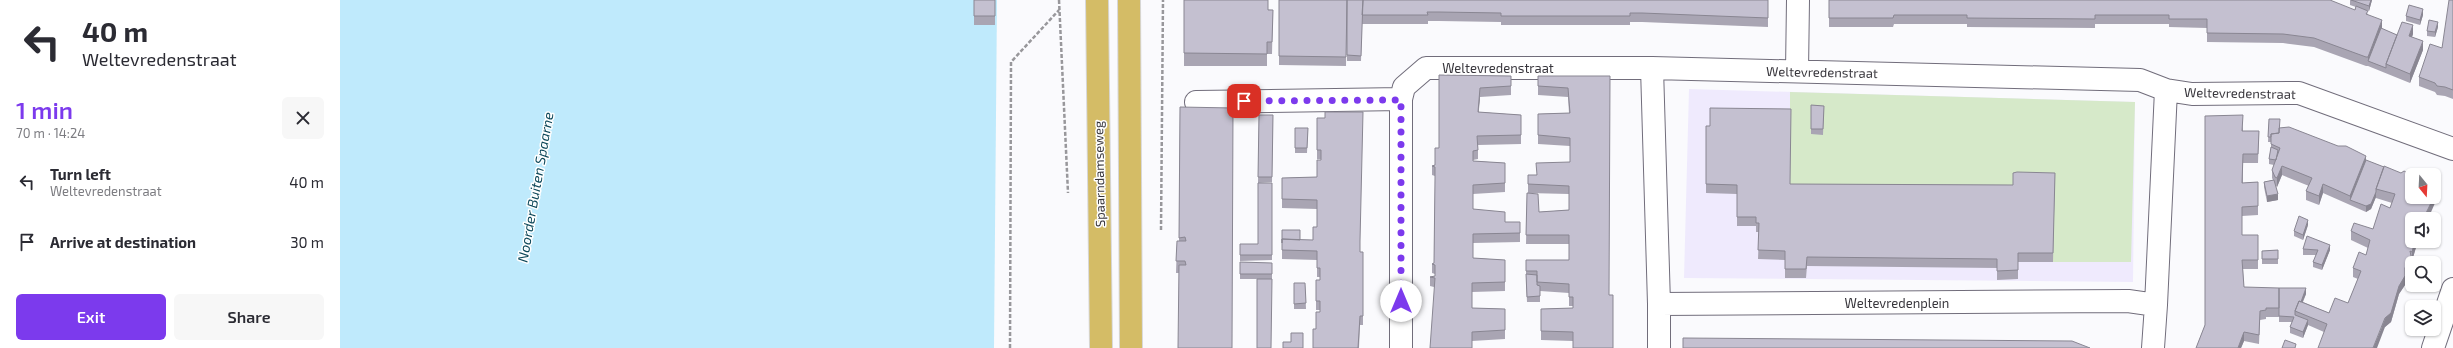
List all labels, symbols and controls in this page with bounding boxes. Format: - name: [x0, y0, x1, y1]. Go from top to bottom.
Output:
- text: 40 m: [82, 14, 148, 48]
- icon: left: [16, 16, 68, 68]
- text: Weltevredenstraat: [82, 48, 237, 70]
- street label: Weltevredenstraat: [1442, 60, 1554, 76]
- street label: Weltevredenstraat: [1766, 63, 1878, 81]
- pin: [1227, 84, 1261, 118]
- street label: Weltevredenstraat: [2184, 84, 2296, 102]
- icon: arrive: [1233, 90, 1255, 112]
- text: 1 min: [16, 95, 73, 124]
- button: close: [282, 97, 324, 139]
- water label: Noorder Buiten Spaarne: [513, 110, 557, 263]
- street label: Spaarndamseweg: [1090, 121, 1108, 227]
- text: 70 m · 14:24: [16, 125, 85, 141]
- text: Turn left: [50, 165, 111, 183]
- north arrow: [2405, 168, 2441, 204]
- map controls: [2405, 168, 2441, 336]
- icon: left: [16, 171, 38, 193]
- text: 40 m: [289, 173, 324, 191]
- text: Weltevredenstraat: [50, 183, 162, 199]
- button: sound: [2405, 212, 2441, 248]
- icon: arrive: [16, 231, 38, 253]
- text: Arrive at destination: [50, 233, 196, 251]
- text: 30 m: [290, 233, 324, 251]
- button: search: [2405, 256, 2441, 292]
- position arrow: [1380, 280, 1422, 322]
- button: Exit: [16, 294, 166, 340]
- button: Share: [174, 294, 324, 340]
- street label: Weltevredenplein: [1845, 295, 1949, 311]
- button: layers: [2405, 300, 2441, 336]

